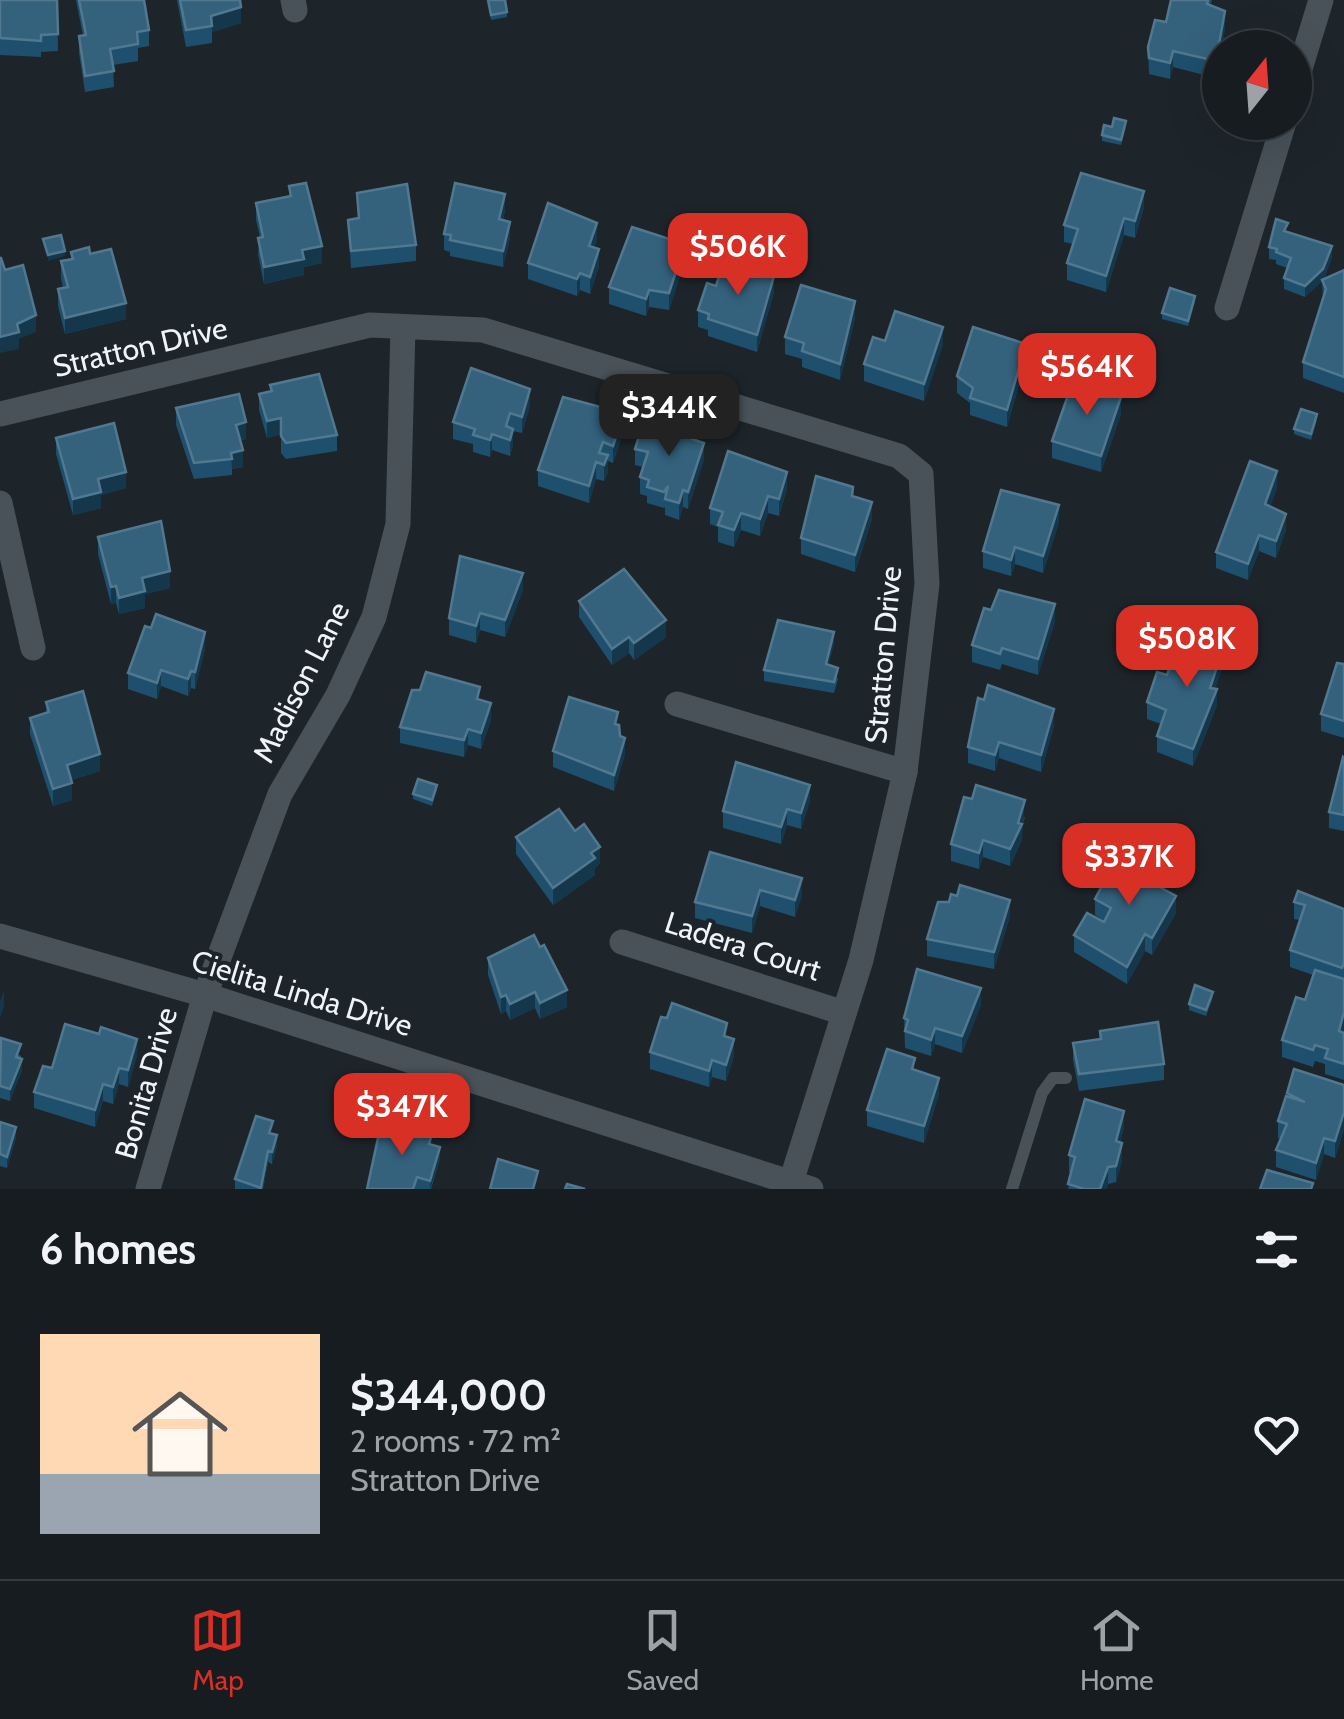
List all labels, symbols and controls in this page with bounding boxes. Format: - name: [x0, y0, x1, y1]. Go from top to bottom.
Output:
- north arrow: [1202, 30, 1312, 140]
- map controls: [1202, 30, 1312, 140]
- pin: $506K: [668, 213, 808, 298]
- text: $506K: [690, 226, 786, 265]
- street label: Stratton Drive: [49, 309, 231, 385]
- pin: $564K: [1017, 333, 1157, 418]
- text: $564K: [1040, 346, 1134, 385]
- pin: $344K: [599, 374, 739, 459]
- text: $344K: [621, 387, 717, 426]
- street label: Stratton Drive: [857, 565, 909, 745]
- street label: Madison Lane: [245, 595, 357, 769]
- pin: $508K: [1117, 605, 1257, 690]
- text: $508K: [1138, 618, 1236, 657]
- pin: $337K: [1059, 823, 1199, 908]
- text: $337K: [1084, 836, 1174, 875]
- street label: Ladera Court: [660, 903, 826, 989]
- street label: Cielita Linda Drive: [187, 942, 417, 1044]
- street label: Bonita Drive: [107, 1003, 185, 1163]
- pin: $347K: [332, 1073, 472, 1158]
- text: $347K: [356, 1086, 448, 1125]
- icon: filters: [1249, 1222, 1304, 1277]
- text: 6 homes: [40, 1223, 196, 1275]
- text: $344,000: [350, 1369, 547, 1421]
- icon: home: [120, 1374, 240, 1494]
- icon: heart: [1249, 1407, 1304, 1462]
- text: 2 rooms · 72 m²: [350, 1421, 561, 1460]
- text: Stratton Drive: [350, 1460, 540, 1499]
- tab: Map: [190, 1603, 245, 1697]
- tab: Saved: [626, 1603, 699, 1697]
- tab: Home: [1080, 1603, 1154, 1697]

